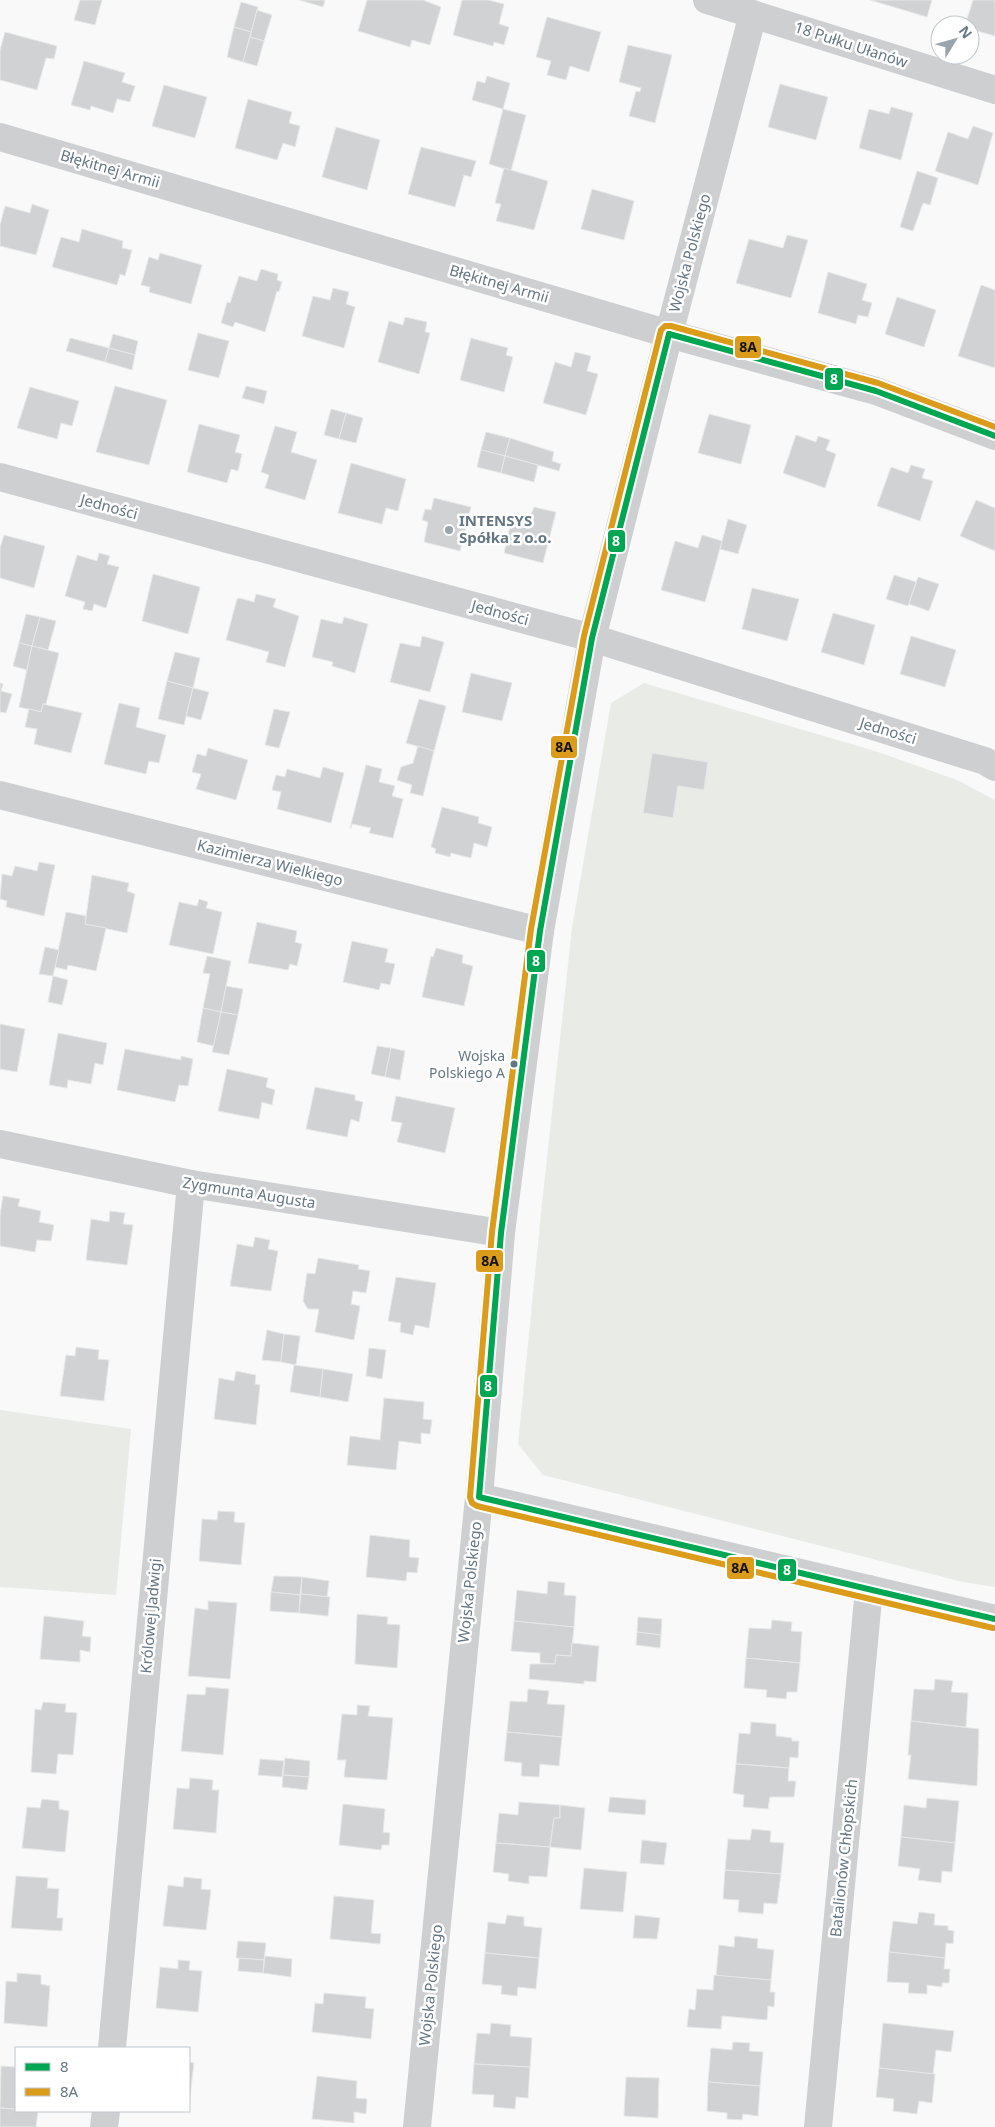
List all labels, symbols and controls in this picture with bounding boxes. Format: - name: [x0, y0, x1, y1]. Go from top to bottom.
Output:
- north arrow: [930, 15, 980, 65]
- street label: 18 Pułku Ułanów: [792, 16, 910, 72]
- text: N: [955, 22, 977, 42]
- street label: Błękitnej Armii: [58, 144, 162, 192]
- street label: Wojska Polskiego: [664, 191, 714, 314]
- street label: Błękitnej Armii: [447, 259, 551, 307]
- line badge: 8A: [734, 335, 762, 359]
- text: 8A: [739, 337, 757, 356]
- line badge: 8: [824, 367, 844, 391]
- text: 8: [830, 369, 838, 388]
- street label: Jedności: [77, 488, 140, 523]
- place label: INTENSYS Spółka z o.o.: [459, 510, 551, 547]
- marker: INTENSYS Spółka z o.o.: [443, 524, 455, 536]
- line badge: 8: [607, 529, 626, 553]
- text: 8: [612, 531, 620, 550]
- street label: Jedności: [468, 594, 531, 629]
- street label: Jedności: [856, 711, 919, 748]
- line badge: 8A: [550, 735, 578, 759]
- text: 8A: [555, 737, 573, 756]
- street label: Kazimierza Wielkiego: [195, 834, 345, 890]
- line badge: 8: [526, 949, 546, 973]
- text: 8: [532, 951, 540, 970]
- place label: Wojska Polskiego A: [429, 1046, 505, 1082]
- marker: Wojska Polskiego A: [509, 1059, 519, 1069]
- street label: Zygmunta Augusta: [181, 1172, 317, 1212]
- line badge: 8A: [475, 1249, 504, 1273]
- text: 8A: [481, 1251, 499, 1270]
- line badge: 8: [479, 1374, 498, 1398]
- text: 8: [484, 1376, 492, 1395]
- street label: Wojska Polskiego: [453, 1520, 485, 1644]
- line badge: 8A: [726, 1556, 755, 1580]
- street label: Królowej Jadwigi: [135, 1558, 165, 1674]
- text: 8A: [731, 1558, 749, 1577]
- line badge: 8: [777, 1558, 797, 1582]
- text: 8: [783, 1560, 791, 1579]
- street label: Batalionów Chłopskich: [825, 1778, 861, 1938]
- street label: Wojska Polskiego: [414, 1923, 446, 2047]
- legend: [15, 2047, 190, 2112]
- text: 8: [60, 2056, 69, 2076]
- text: 8A: [60, 2081, 79, 2101]

